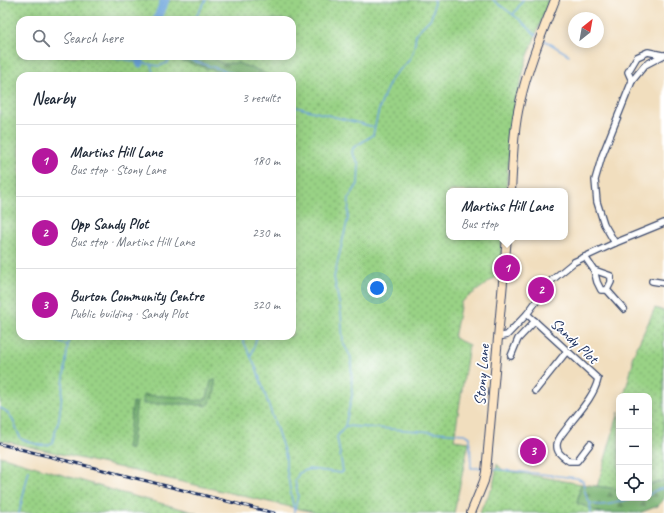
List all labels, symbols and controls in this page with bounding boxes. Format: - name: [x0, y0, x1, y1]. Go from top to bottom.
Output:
- north arrow: [568, 12, 604, 48]
- search box: [16, 16, 296, 60]
- icon: search: [30, 27, 52, 49]
- text: Search here: [62, 29, 123, 48]
- text: Nearby: [32, 88, 75, 109]
- text: 3 results: [242, 90, 280, 106]
- text: Martins Hill Lane: [70, 143, 162, 162]
- text: 1: [42, 153, 48, 169]
- text: 180 m: [252, 153, 280, 169]
- text: Bus stop · Stony Lane: [70, 162, 166, 178]
- popup: [446, 188, 568, 240]
- text: Martins Hill Lane: [461, 197, 553, 216]
- text: Opp Sandy Plot: [70, 215, 148, 234]
- text: Bus stop: [461, 216, 498, 232]
- text: 2: [42, 225, 48, 241]
- text: 230 m: [252, 225, 280, 241]
- text: Bus stop · Martins Hill Lane: [70, 234, 195, 250]
- pin: 1: [494, 253, 520, 283]
- pin: 2: [528, 275, 554, 305]
- your location: [367, 278, 387, 298]
- text: Burton Community Centre: [70, 287, 204, 306]
- text: 3: [42, 297, 48, 313]
- text: 320 m: [252, 297, 280, 313]
- text: Public building · Sandy Plot: [70, 306, 188, 322]
- street label: Sandy Plot: [546, 313, 604, 369]
- street label: Stony Lane: [470, 342, 494, 406]
- map controls: [616, 393, 652, 501]
- button: +: [616, 393, 652, 429]
- button: −: [616, 429, 652, 465]
- pin: 3: [520, 436, 546, 466]
- button: locate: [616, 465, 652, 501]

